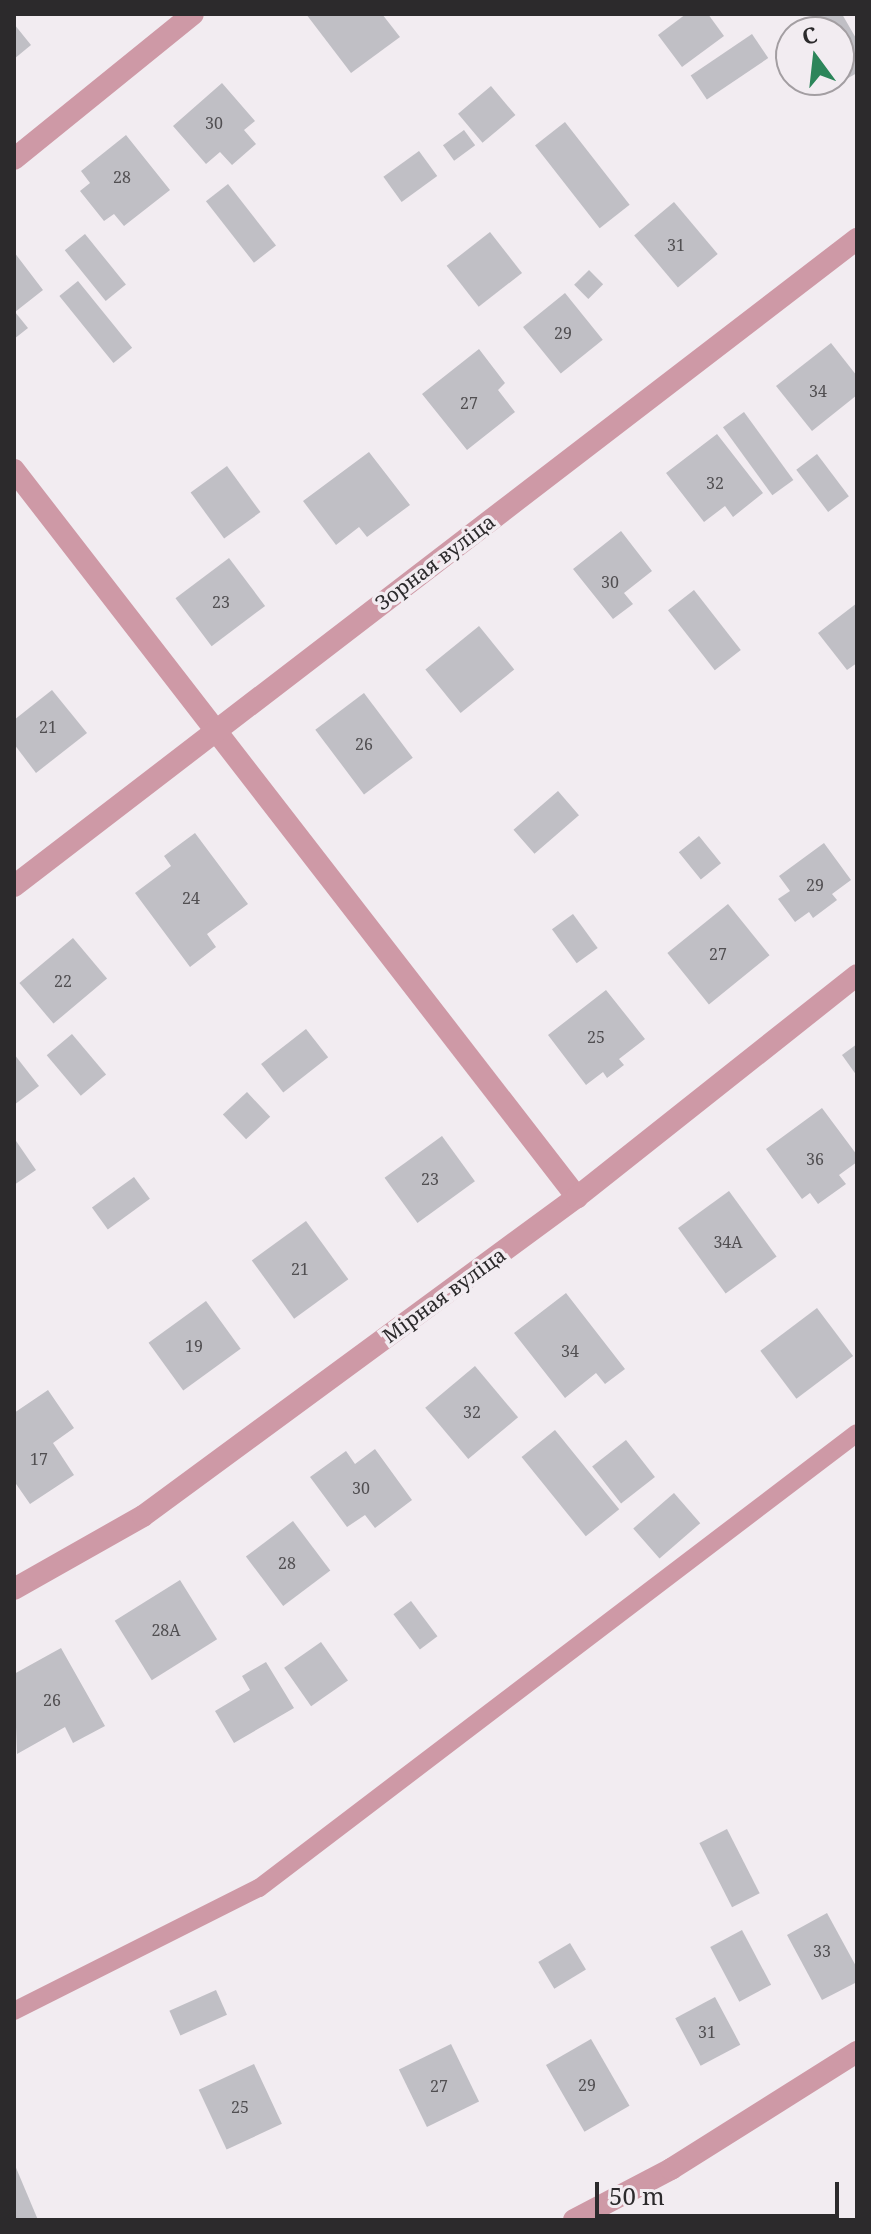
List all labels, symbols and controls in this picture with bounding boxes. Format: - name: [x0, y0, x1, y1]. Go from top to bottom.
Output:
- north arrow: [775, 16, 855, 96]
- text: С: [798, 18, 820, 51]
- house number: 30: [205, 113, 223, 133]
- house number: 28: [113, 167, 131, 187]
- house number: 31: [667, 235, 685, 255]
- house number: 29: [554, 323, 572, 343]
- house number: 34: [809, 381, 827, 401]
- house number: 27: [460, 393, 478, 413]
- house number: 32: [706, 473, 724, 493]
- street label: Зорная вуліца: [370, 509, 500, 615]
- house number: 30: [601, 572, 619, 592]
- house number: 23: [212, 592, 230, 612]
- house number: 21: [39, 717, 57, 737]
- house number: 26: [355, 734, 373, 754]
- house number: 29: [806, 875, 824, 895]
- house number: 24: [182, 888, 200, 908]
- house number: 27: [709, 944, 727, 964]
- house number: 22: [54, 971, 72, 991]
- house number: 25: [587, 1027, 605, 1047]
- house number: 36: [806, 1149, 824, 1169]
- house number: 23: [421, 1169, 439, 1189]
- house number: 34А: [713, 1232, 743, 1252]
- street label: Мірная вуліца: [378, 1242, 510, 1348]
- house number: 21: [291, 1259, 309, 1279]
- house number: 19: [185, 1336, 203, 1356]
- house number: 34: [561, 1341, 579, 1361]
- house number: 32: [463, 1402, 481, 1422]
- house number: 17: [30, 1449, 48, 1469]
- house number: 30: [352, 1478, 370, 1498]
- house number: 28: [278, 1553, 296, 1573]
- house number: 28А: [151, 1620, 181, 1640]
- house number: 26: [43, 1690, 61, 1710]
- house number: 33: [813, 1941, 831, 1961]
- house number: 31: [698, 2022, 716, 2042]
- house number: 29: [578, 2075, 596, 2095]
- house number: 27: [430, 2076, 448, 2096]
- house number: 25: [231, 2097, 249, 2117]
- scale bar: [599, 2166, 843, 2216]
- text: 50 m: [609, 2179, 665, 2212]

